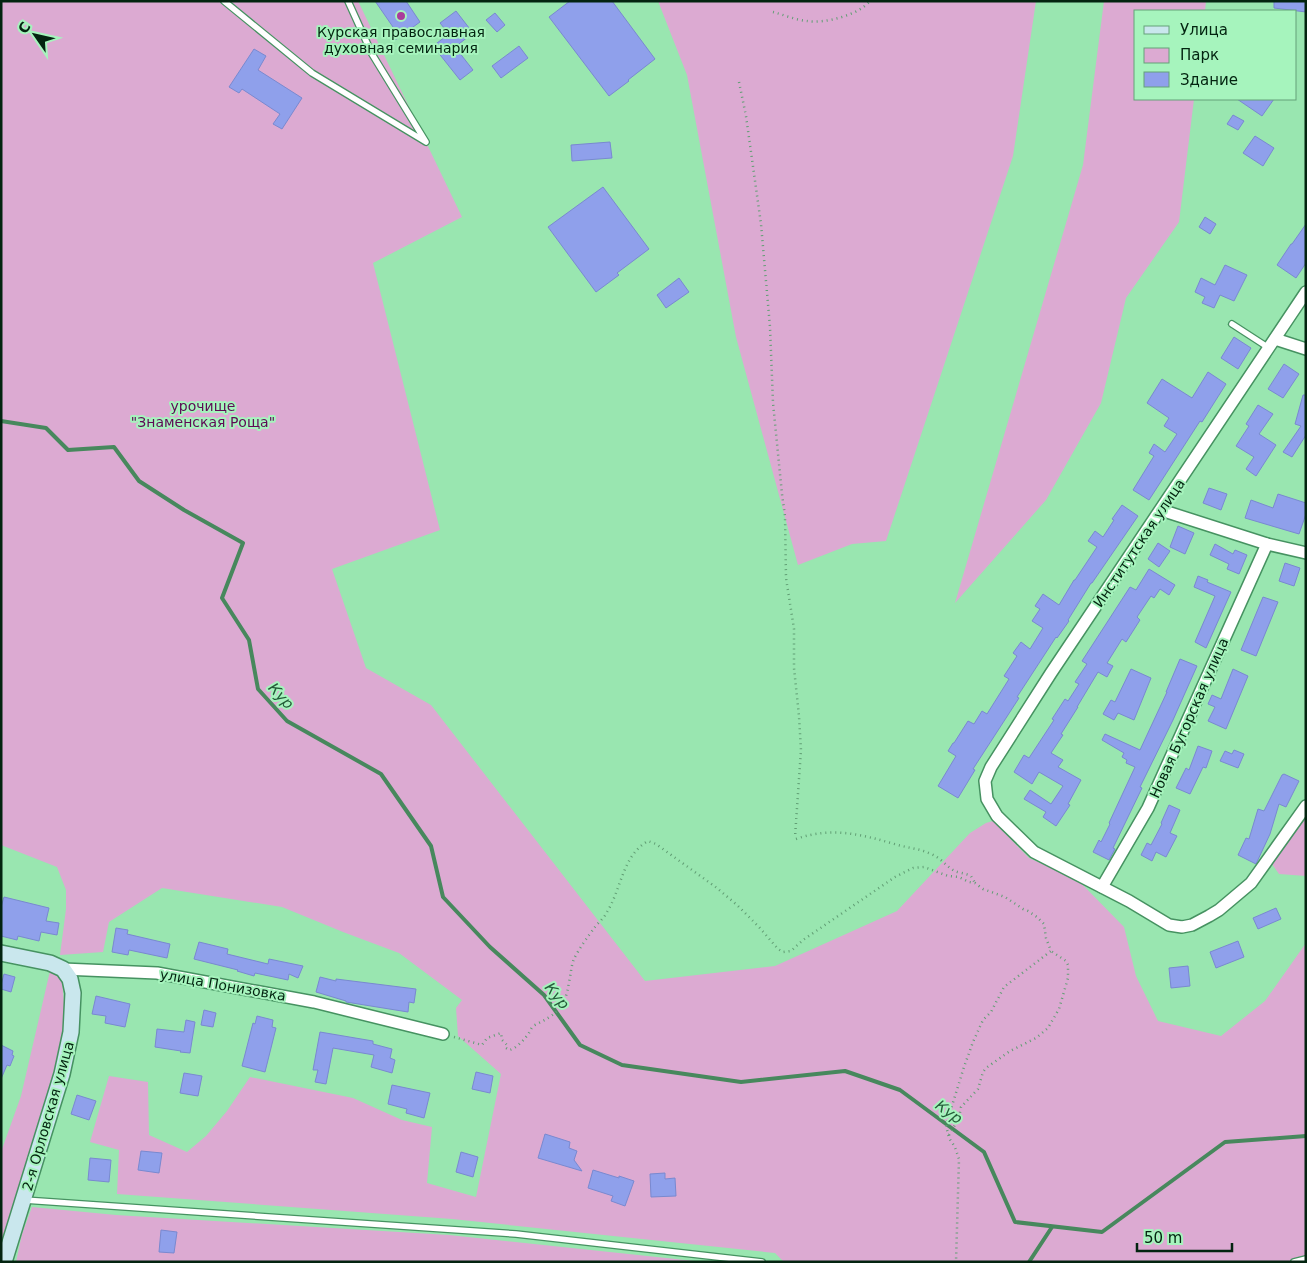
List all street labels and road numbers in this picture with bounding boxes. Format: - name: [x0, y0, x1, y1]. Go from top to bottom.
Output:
- street label: Институтская улица: [1090, 476, 1188, 610]
- street label: Новая Бугорская улица: [1146, 635, 1232, 801]
- street label: улица Понизовка: [159, 966, 287, 1004]
- street label: 2-я Орловская улица: [19, 1040, 77, 1192]

